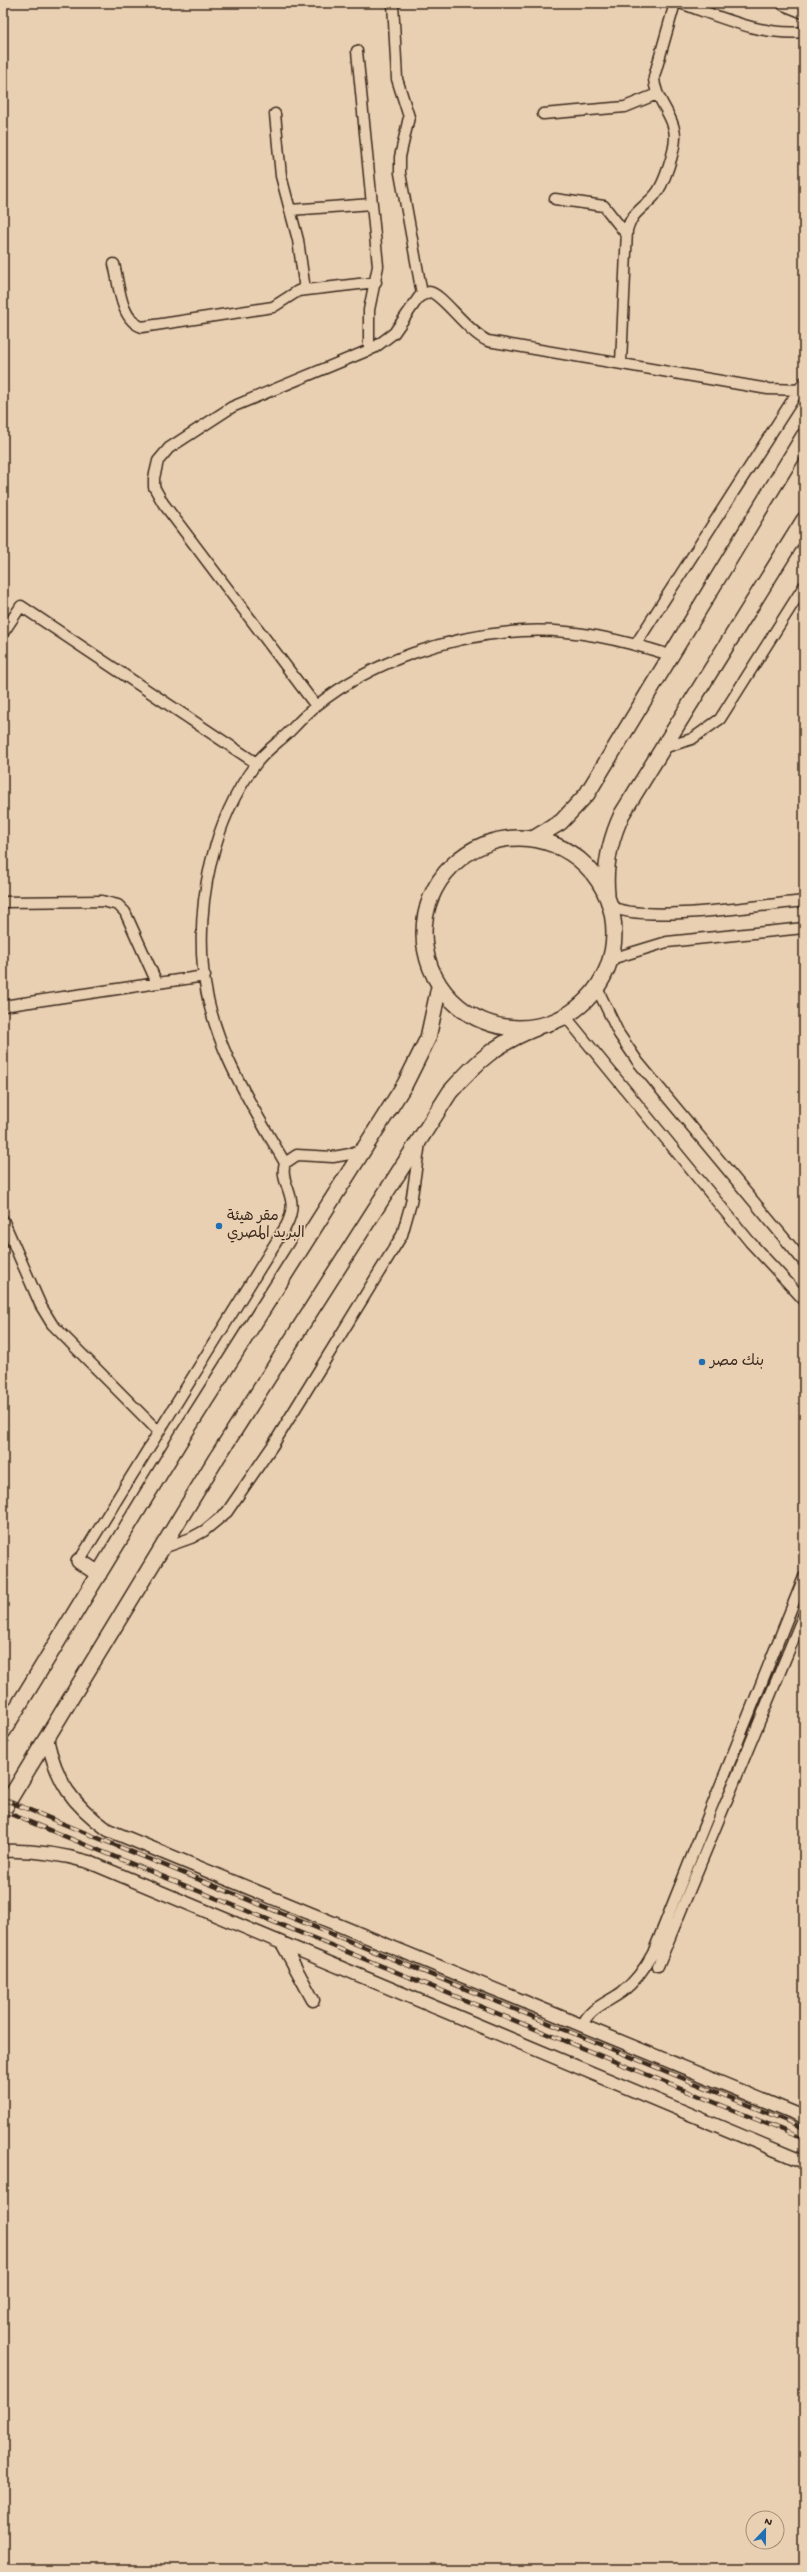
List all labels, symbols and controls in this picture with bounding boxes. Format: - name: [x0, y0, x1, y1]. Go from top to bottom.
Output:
- place label: مقر هيئة البريد المصري: [227, 1208, 305, 1243]
- marker: مقر هيئة البريد المصري: [214, 1221, 224, 1231]
- place label: بنك مصر: [708, 1353, 764, 1371]
- marker: بنك مصر: [697, 1357, 707, 1367]
- north arrow: [745, 2510, 785, 2550]
- text: N: [762, 2516, 774, 2529]

